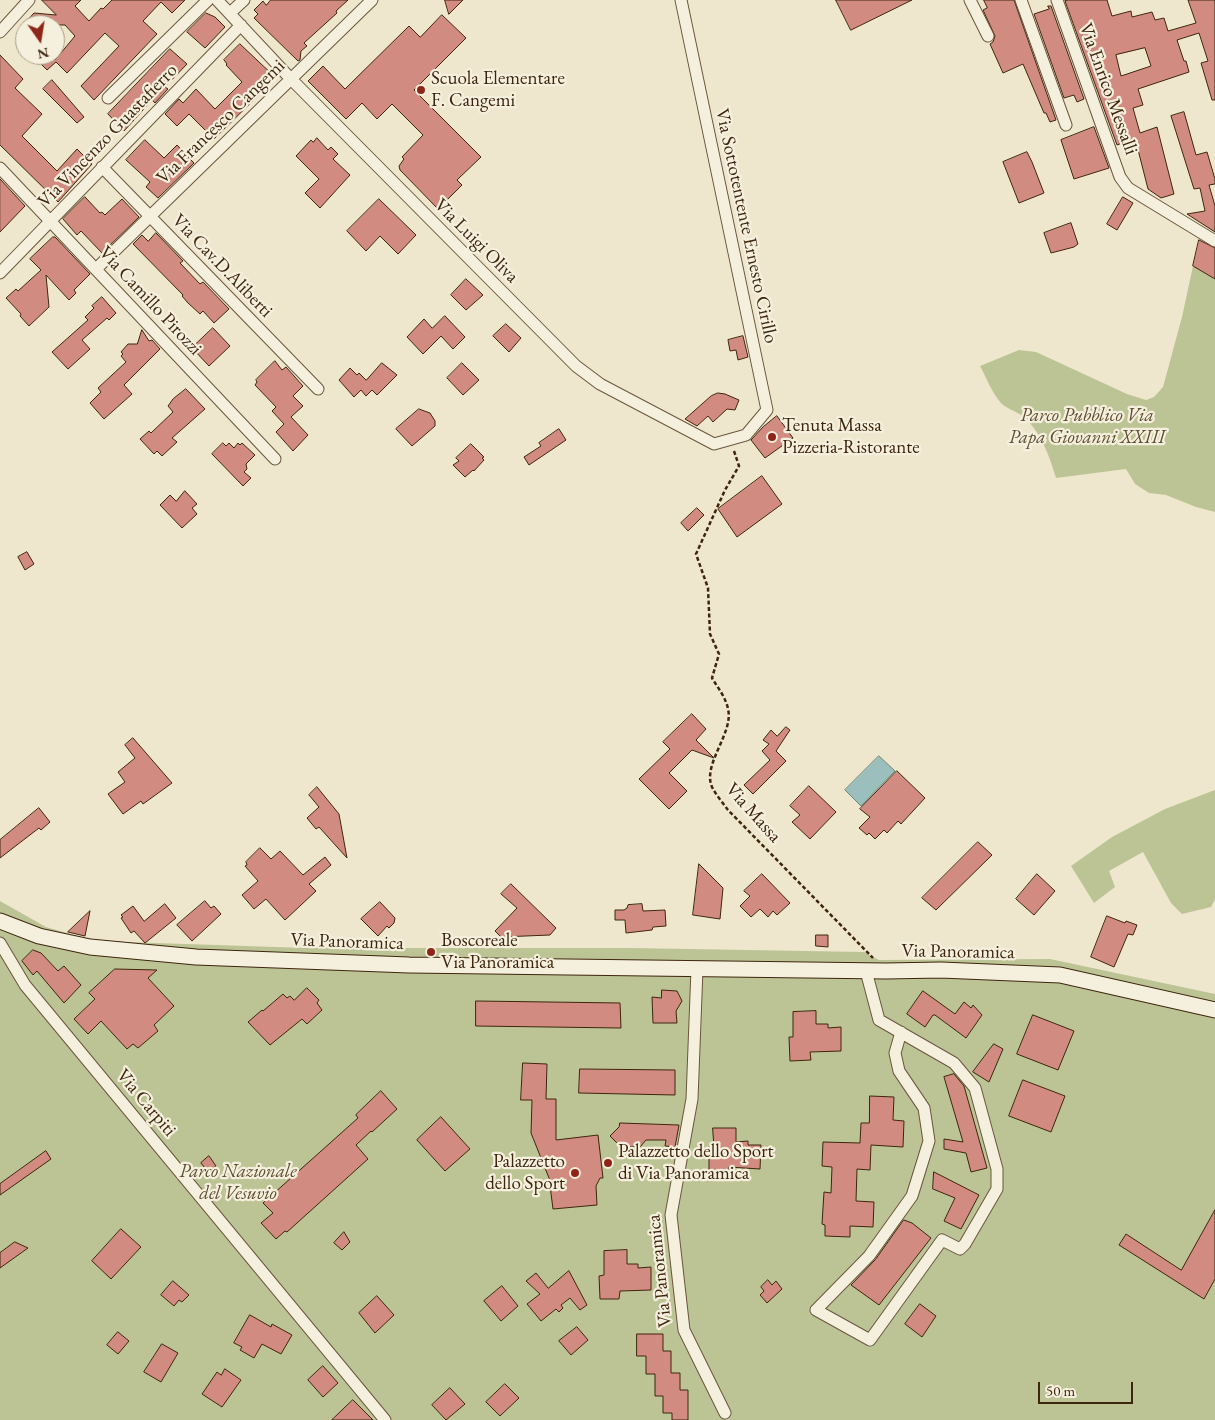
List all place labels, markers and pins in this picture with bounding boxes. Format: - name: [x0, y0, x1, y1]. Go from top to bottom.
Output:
- place label: Scuola Elementare F. Cangemi: [431, 68, 565, 112]
- marker: Scuola Elementare F. Cangemi: [415, 84, 427, 96]
- place label: Tenuta Massa Pizzeria-Ristorante: [782, 415, 920, 459]
- marker: Tenuta Massa Pizzeria-Ristorante: [766, 431, 778, 443]
- place label: Boscoreale Via Panoramica: [441, 930, 554, 974]
- marker: Boscoreale Via Panoramica: [425, 946, 437, 958]
- place label: Palazzetto dello Sport di Via Panoramica: [618, 1141, 774, 1185]
- place label: Palazzetto dello Sport: [485, 1151, 565, 1195]
- marker: Palazzetto dello Sport di Via Panoramica: [602, 1157, 614, 1169]
- marker: Palazzetto dello Sport: [569, 1167, 581, 1179]

